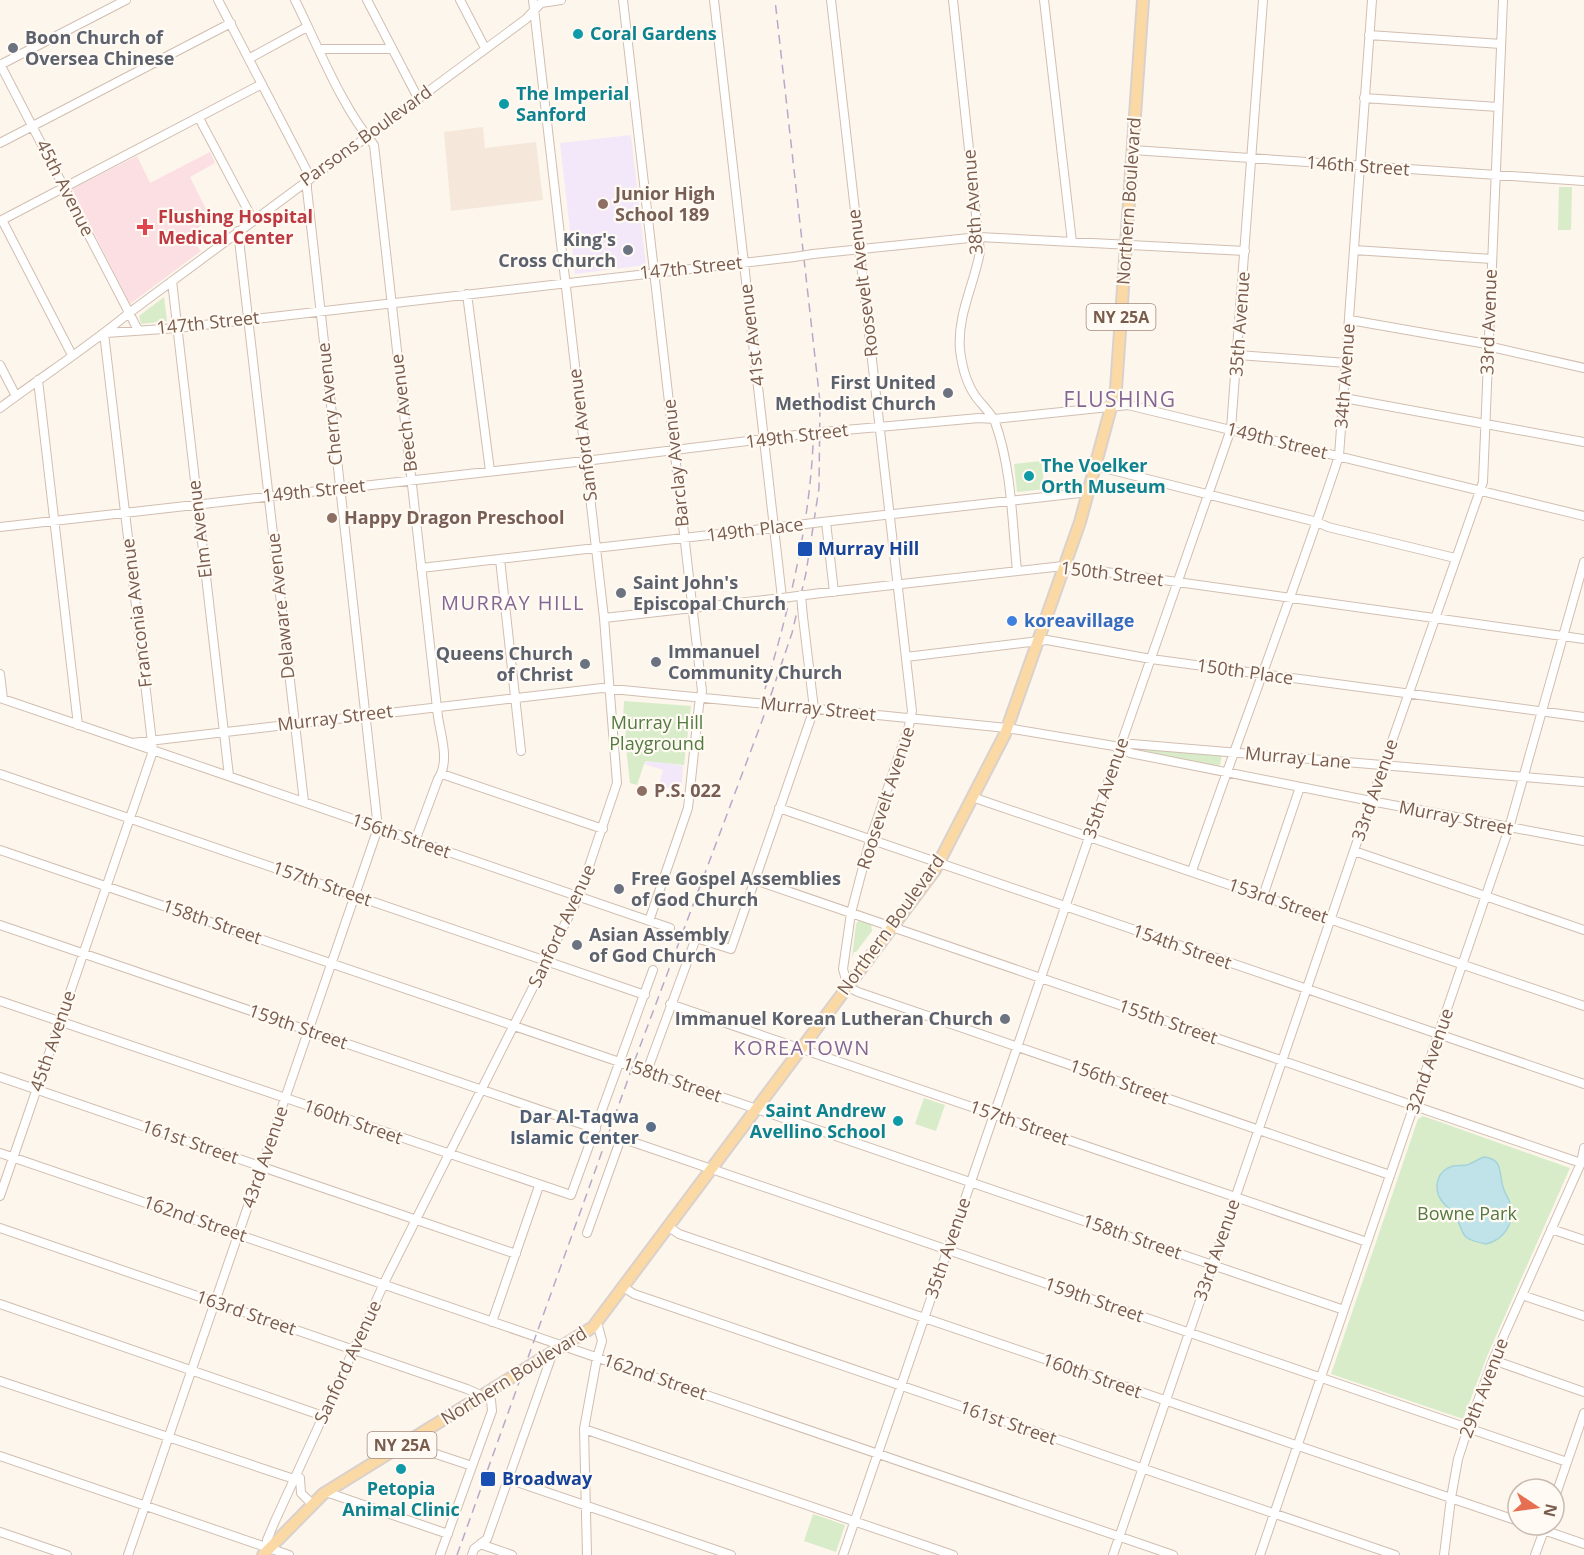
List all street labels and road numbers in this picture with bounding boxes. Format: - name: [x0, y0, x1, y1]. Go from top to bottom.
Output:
- street label: Parsons Boulevard: [295, 79, 436, 191]
- street label: Northern Boulevard: [1110, 116, 1146, 286]
- street label: 45th Avenue: [31, 135, 101, 240]
- street label: 38th Avenue: [956, 149, 988, 255]
- street label: 146th Street: [1306, 149, 1410, 181]
- street label: Roosevelt Avenue: [841, 208, 883, 358]
- street label: 147th Street: [638, 250, 744, 284]
- street label: 33rd Avenue: [1474, 268, 1502, 375]
- street label: 35th Avenue: [1223, 271, 1255, 377]
- street label: 41st Avenue: [733, 283, 769, 388]
- road number: NY 25A: [1086, 304, 1156, 330]
- street label: 147th Street: [155, 305, 261, 339]
- street label: 34th Avenue: [1328, 323, 1360, 429]
- street label: Cherry Avenue: [311, 341, 347, 467]
- street label: Beech Avenue: [384, 353, 422, 474]
- street label: Sanford Avenue: [562, 367, 602, 503]
- street label: Barclay Avenue: [656, 398, 694, 528]
- street label: 149th Street: [1224, 416, 1330, 464]
- street label: 149th Street: [744, 417, 850, 453]
- street label: 149th Street: [261, 473, 367, 507]
- street label: Elm Avenue: [181, 479, 217, 579]
- street label: 149th Place: [705, 511, 805, 547]
- street label: Delaware Avenue: [260, 532, 300, 680]
- street label: Franconia Avenue: [115, 537, 157, 689]
- street label: 150th Street: [1059, 555, 1165, 591]
- street label: 150th Place: [1195, 652, 1295, 690]
- street label: Murray Street: [759, 690, 877, 726]
- street label: Murray Street: [276, 698, 394, 736]
- street label: Roosevelt Avenue: [851, 723, 919, 872]
- street label: 35th Avenue: [1077, 734, 1134, 841]
- street label: 33rd Avenue: [1345, 736, 1403, 844]
- street label: Murray Lane: [1244, 740, 1352, 774]
- street label: Murray Street: [1397, 794, 1515, 840]
- street label: 156th Street: [349, 807, 454, 863]
- street label: Northern Boulevard: [831, 849, 949, 999]
- street label: 157th Street: [270, 855, 375, 911]
- street label: Sanford Avenue: [522, 860, 600, 991]
- street label: 153rd Street: [1225, 872, 1331, 928]
- street label: 158th Street: [160, 893, 265, 949]
- street label: 154th Street: [1130, 918, 1235, 974]
- street label: 45th Avenue: [24, 987, 81, 1094]
- street label: 155th Street: [1116, 993, 1221, 1049]
- street label: 159th Street: [246, 998, 351, 1054]
- street label: 32nd Avenue: [1400, 1005, 1458, 1117]
- street label: 158th Street: [620, 1051, 725, 1107]
- street label: 156th Street: [1067, 1053, 1172, 1109]
- street label: 160th Street: [301, 1093, 406, 1149]
- street label: 157th Street: [967, 1094, 1072, 1150]
- street label: 43rd Avenue: [235, 1103, 293, 1211]
- street label: 161st Street: [139, 1113, 242, 1169]
- street label: 162nd Street: [140, 1189, 250, 1247]
- street label: 35th Avenue: [919, 1194, 976, 1301]
- street label: 33rd Avenue: [1187, 1196, 1245, 1304]
- street label: 158th Street: [1080, 1208, 1185, 1264]
- street label: 159th Street: [1042, 1271, 1147, 1327]
- street label: 163rd Street: [193, 1284, 299, 1340]
- street label: Sanford Avenue: [308, 1296, 386, 1427]
- street label: Northern Boulevard: [436, 1320, 591, 1430]
- street label: 29th Avenue: [1453, 1334, 1513, 1441]
- street label: 162nd Street: [600, 1347, 710, 1405]
- street label: 160th Street: [1040, 1347, 1145, 1403]
- street label: 161st Street: [957, 1394, 1060, 1450]
- road number: NY 25A: [368, 1432, 436, 1458]

